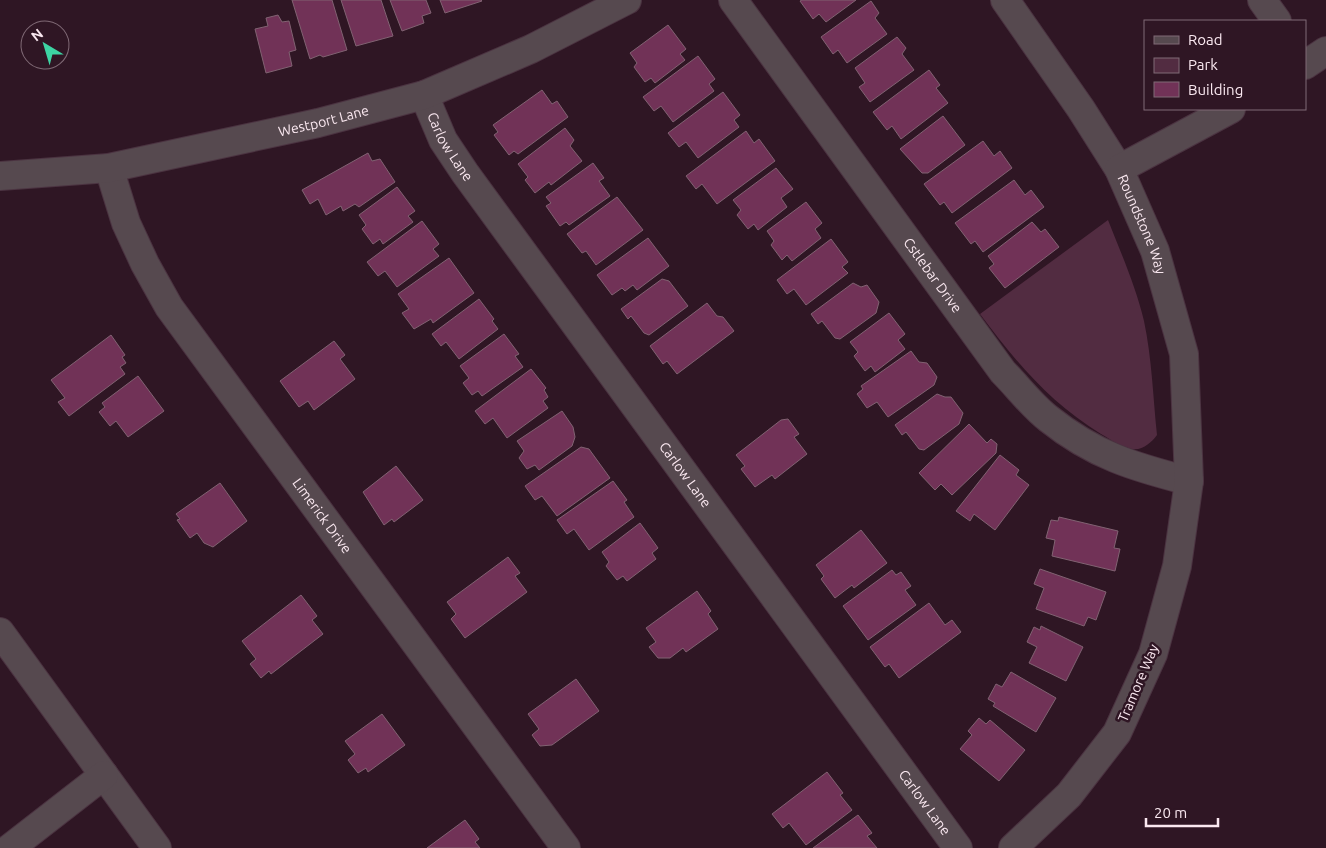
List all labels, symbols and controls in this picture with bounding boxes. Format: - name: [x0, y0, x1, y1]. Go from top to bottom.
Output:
- north arrow: [20, 20, 70, 70]
- legend: [1144, 20, 1306, 110]
- text: N: [28, 25, 46, 44]
- text: Road: [1188, 31, 1223, 48]
- text: Park: [1188, 56, 1218, 73]
- text: Building: [1188, 81, 1243, 98]
- street label: Westport Lane: [277, 102, 371, 139]
- street label: Carlow Lane: [424, 110, 476, 184]
- street label: Roundstone Way: [1114, 172, 1169, 276]
- street label: Cstlebar Drive: [900, 235, 965, 316]
- street label: Carlow Lane: [656, 439, 715, 510]
- street label: Limerick Drive: [289, 475, 355, 556]
- street label: Tramore Way: [1114, 641, 1162, 724]
- street label: Carlow Lane: [896, 767, 954, 838]
- scale bar: [1146, 796, 1218, 828]
- text: 20 m: [1154, 804, 1187, 821]

